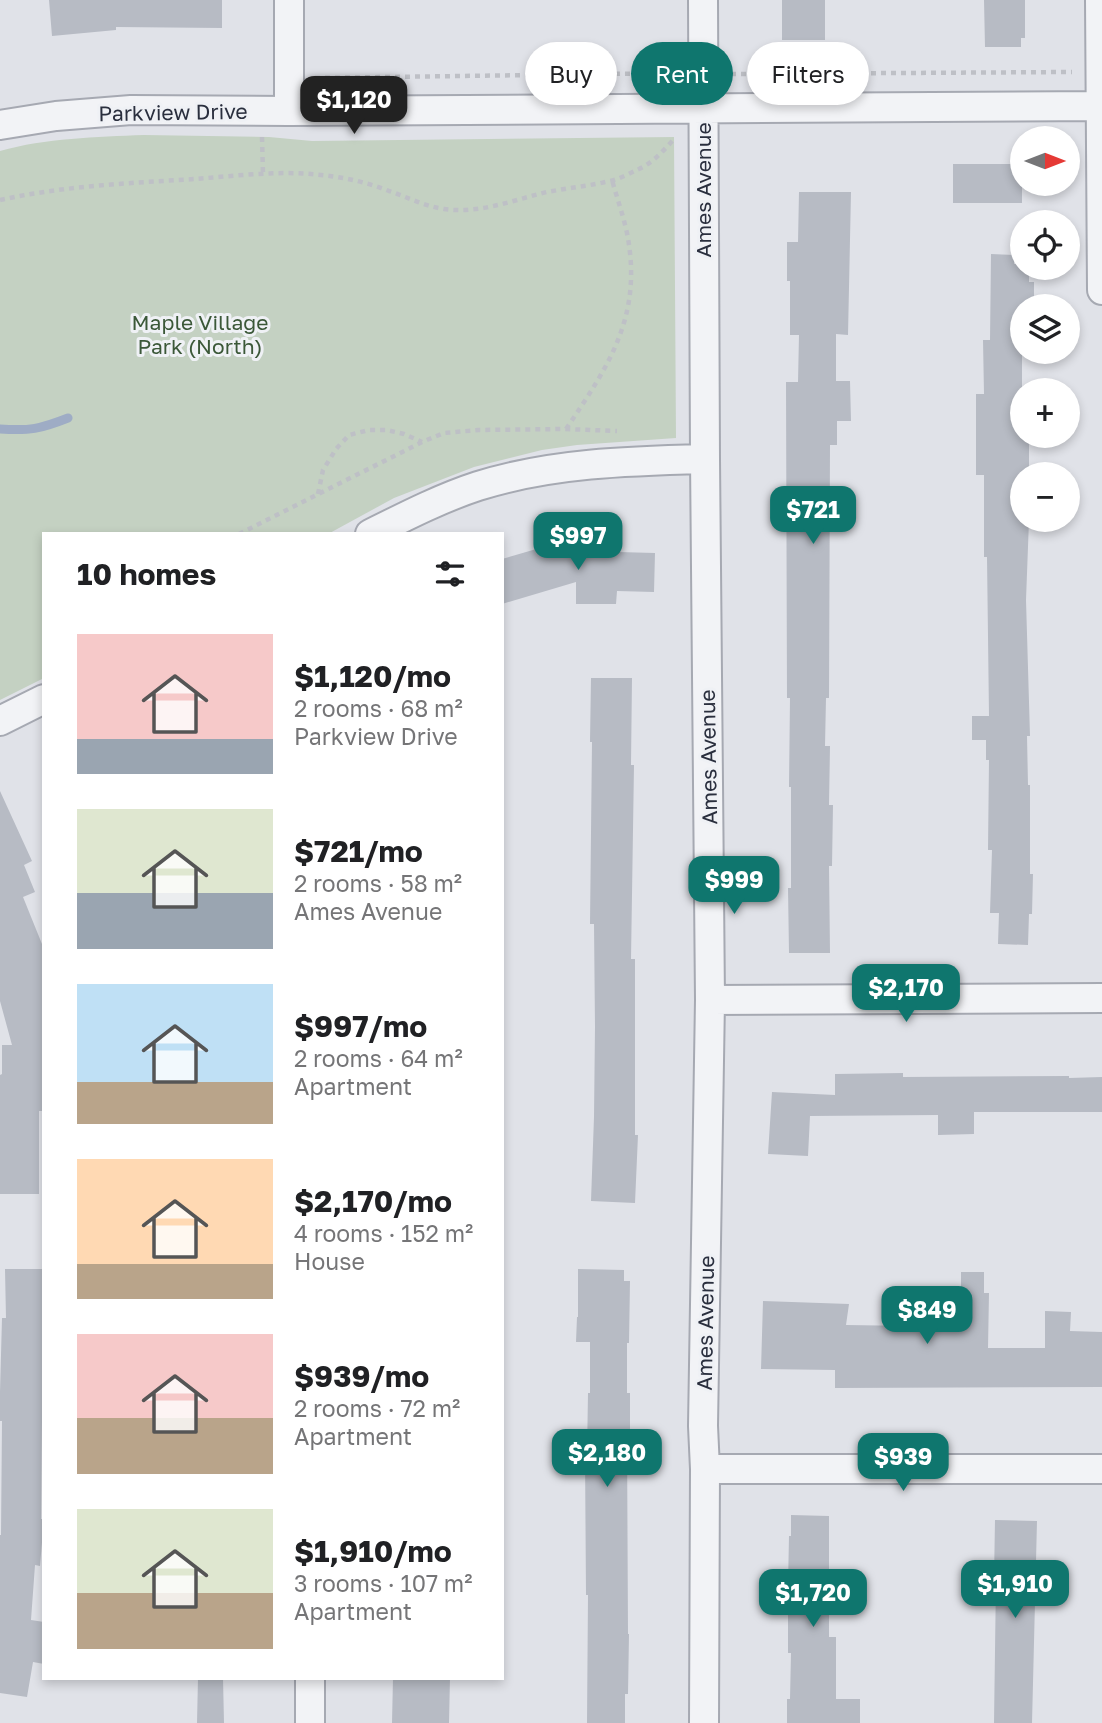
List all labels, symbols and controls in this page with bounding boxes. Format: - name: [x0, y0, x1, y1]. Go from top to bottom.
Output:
- chip: Buy: [525, 42, 617, 105]
- chip: Rent: [631, 42, 733, 105]
- chip: Filters: [747, 42, 869, 105]
- pin: $1,120: [297, 76, 411, 136]
- text: $1,120: [316, 85, 392, 113]
- street label: Parkview Drive: [98, 98, 248, 126]
- street label: Ames Avenue: [690, 122, 716, 258]
- north arrow: [1010, 126, 1080, 196]
- map controls: [1010, 126, 1080, 532]
- button: locate: [1010, 210, 1080, 280]
- button: layers: [1010, 294, 1080, 364]
- park label: Maple Village Park (North): [132, 309, 268, 359]
- button: +: [1010, 378, 1080, 448]
- button: −: [1010, 462, 1080, 532]
- pin: $721: [772, 486, 854, 546]
- text: $721: [786, 495, 840, 523]
- pin: $997: [537, 512, 619, 572]
- text: $997: [549, 521, 607, 549]
- icon: filters: [431, 555, 469, 593]
- text: 10 homes: [77, 556, 216, 592]
- text: $1,120/mo: [294, 658, 451, 694]
- icon: home: [133, 662, 217, 746]
- street label: Ames Avenue: [694, 689, 722, 825]
- text: 2 rooms · 68 m²: [294, 694, 463, 722]
- text: Parkview Drive: [294, 722, 458, 750]
- text: $721/mo: [294, 833, 423, 869]
- icon: home: [133, 837, 217, 921]
- pin: $999: [693, 856, 775, 916]
- text: $999: [704, 865, 764, 893]
- text: 2 rooms · 58 m²: [294, 869, 462, 897]
- text: Ames Avenue: [294, 897, 442, 925]
- pin: $2,170: [849, 964, 963, 1024]
- text: $2,170: [868, 973, 944, 1001]
- text: $997/mo: [294, 1008, 427, 1044]
- icon: home: [133, 1012, 217, 1096]
- text: 2 rooms · 64 m²: [294, 1044, 463, 1072]
- text: Apartment: [294, 1072, 412, 1100]
- text: $2,170/mo: [294, 1183, 452, 1219]
- icon: home: [133, 1187, 217, 1271]
- text: 4 rooms · 152 m²: [294, 1219, 473, 1247]
- text: House: [294, 1247, 365, 1275]
- street label: Ames Avenue: [691, 1255, 719, 1391]
- pin: $849: [886, 1286, 968, 1346]
- text: $849: [897, 1295, 957, 1323]
- text: $939/mo: [294, 1358, 429, 1394]
- icon: home: [133, 1362, 217, 1446]
- text: 2 rooms · 72 m²: [294, 1394, 460, 1422]
- text: Apartment: [294, 1422, 412, 1450]
- pin: $2,180: [550, 1430, 664, 1489]
- pin: $939: [862, 1434, 944, 1493]
- text: $2,180: [568, 1438, 646, 1466]
- text: $939: [874, 1442, 932, 1470]
- text: $1,910/mo: [294, 1533, 452, 1569]
- icon: home: [133, 1537, 217, 1621]
- pin: $1,910: [958, 1560, 1072, 1620]
- text: 3 rooms · 107 m²: [294, 1569, 472, 1597]
- text: $1,910: [977, 1569, 1053, 1597]
- pin: $1,720: [756, 1570, 870, 1629]
- text: $1,720: [775, 1578, 851, 1606]
- text: Apartment: [294, 1597, 412, 1625]

